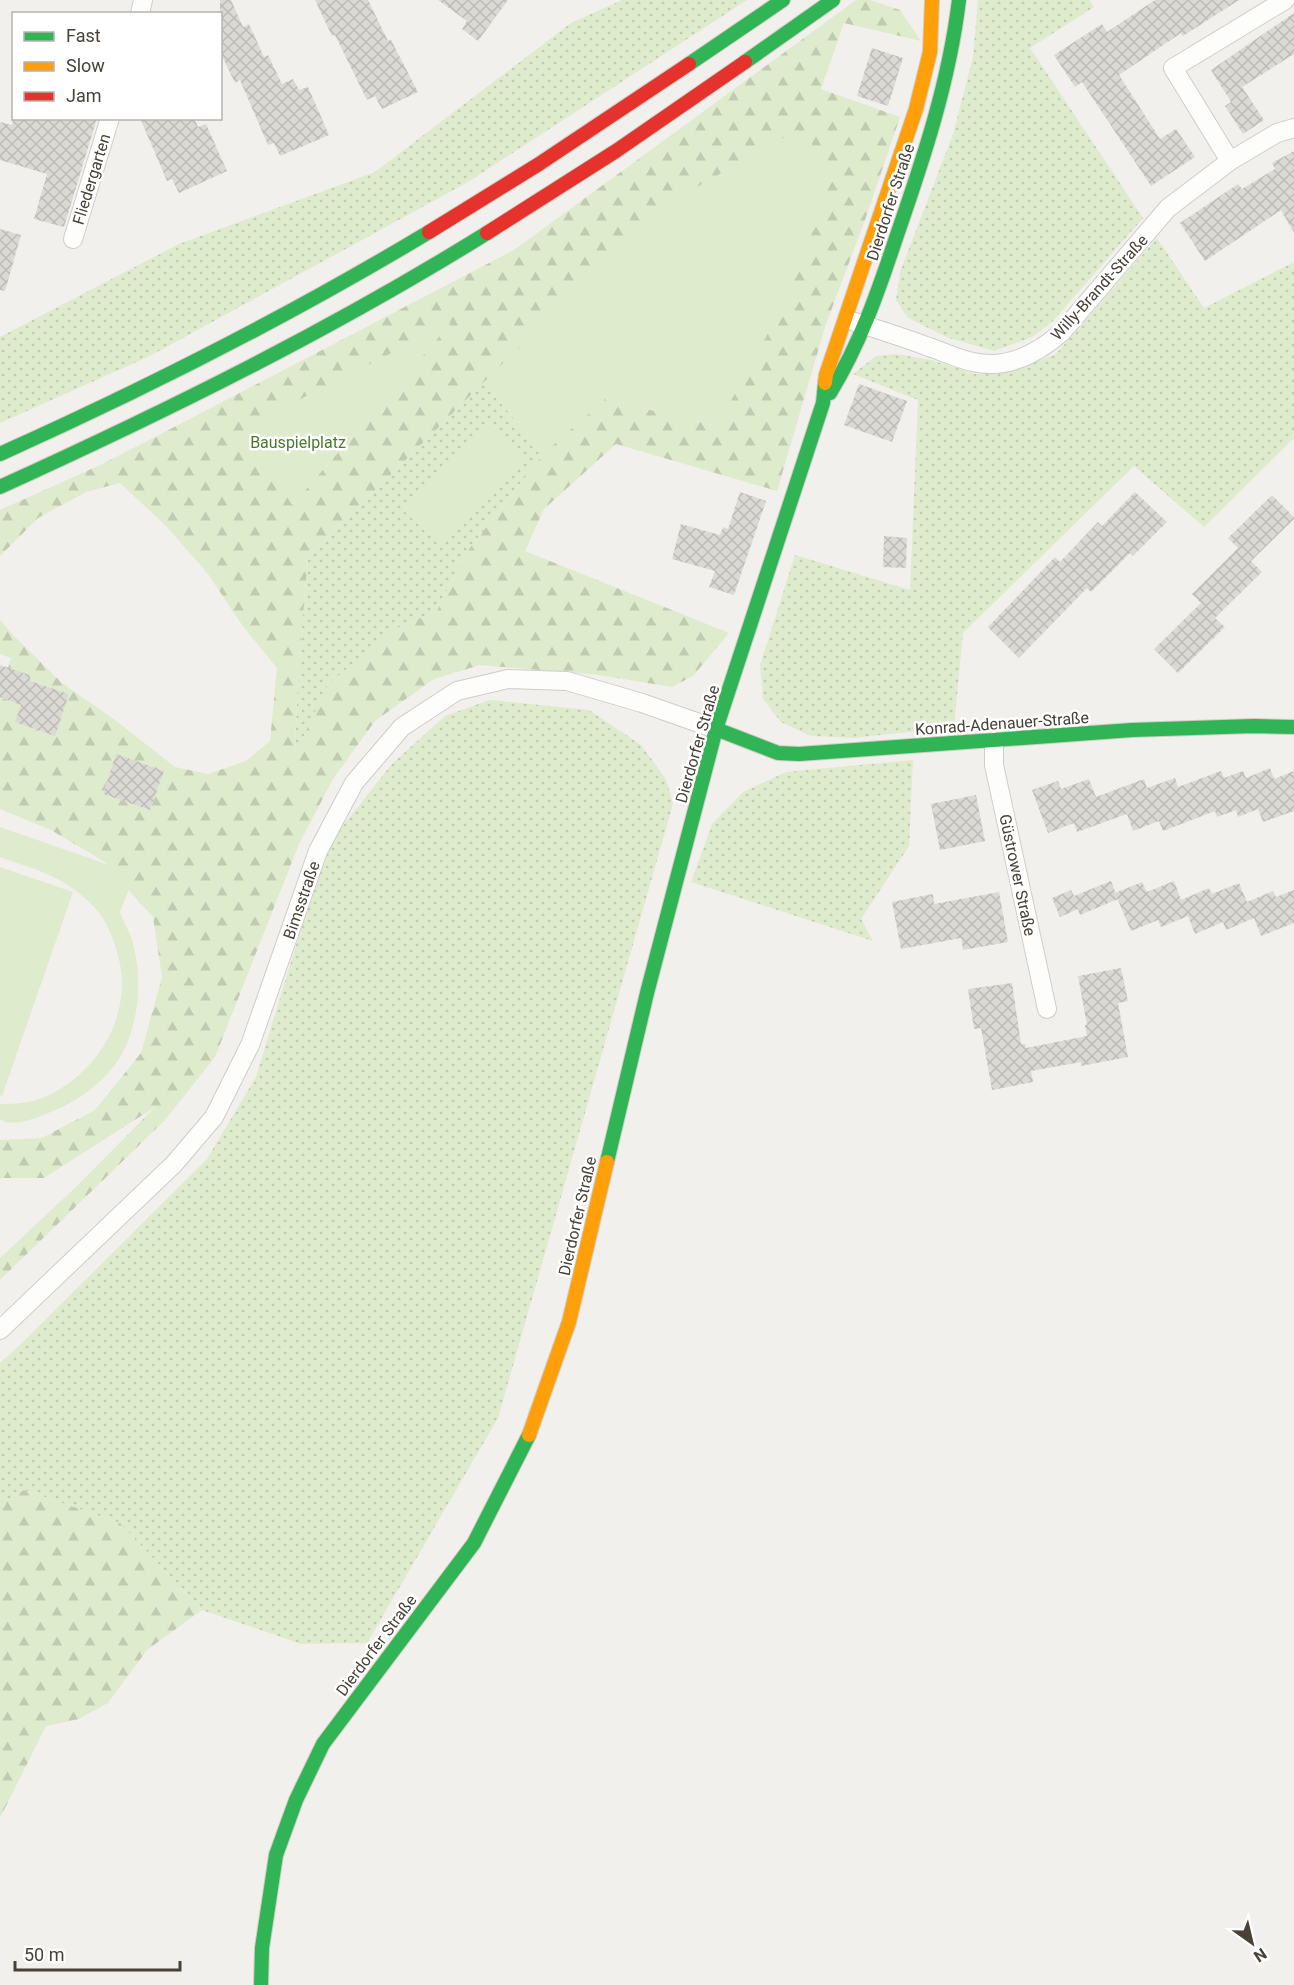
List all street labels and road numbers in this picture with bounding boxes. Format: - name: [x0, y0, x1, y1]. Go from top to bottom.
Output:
- street label: Fliedergarten: [69, 131, 114, 227]
- street label: Dierdorfer Straße: [863, 141, 918, 263]
- street label: Willy-Brandt-Straße: [1047, 231, 1152, 344]
- street label: Dierdorfer Straße: [672, 683, 723, 805]
- street label: Konrad-Adenauer-Straße: [914, 708, 1090, 739]
- street label: Güstrower Straße: [995, 812, 1040, 938]
- street label: Bimsstraße: [279, 859, 324, 942]
- street label: Dierdorfer Straße: [555, 1155, 600, 1278]
- street label: Dierdorfer Straße: [332, 1591, 421, 1700]

